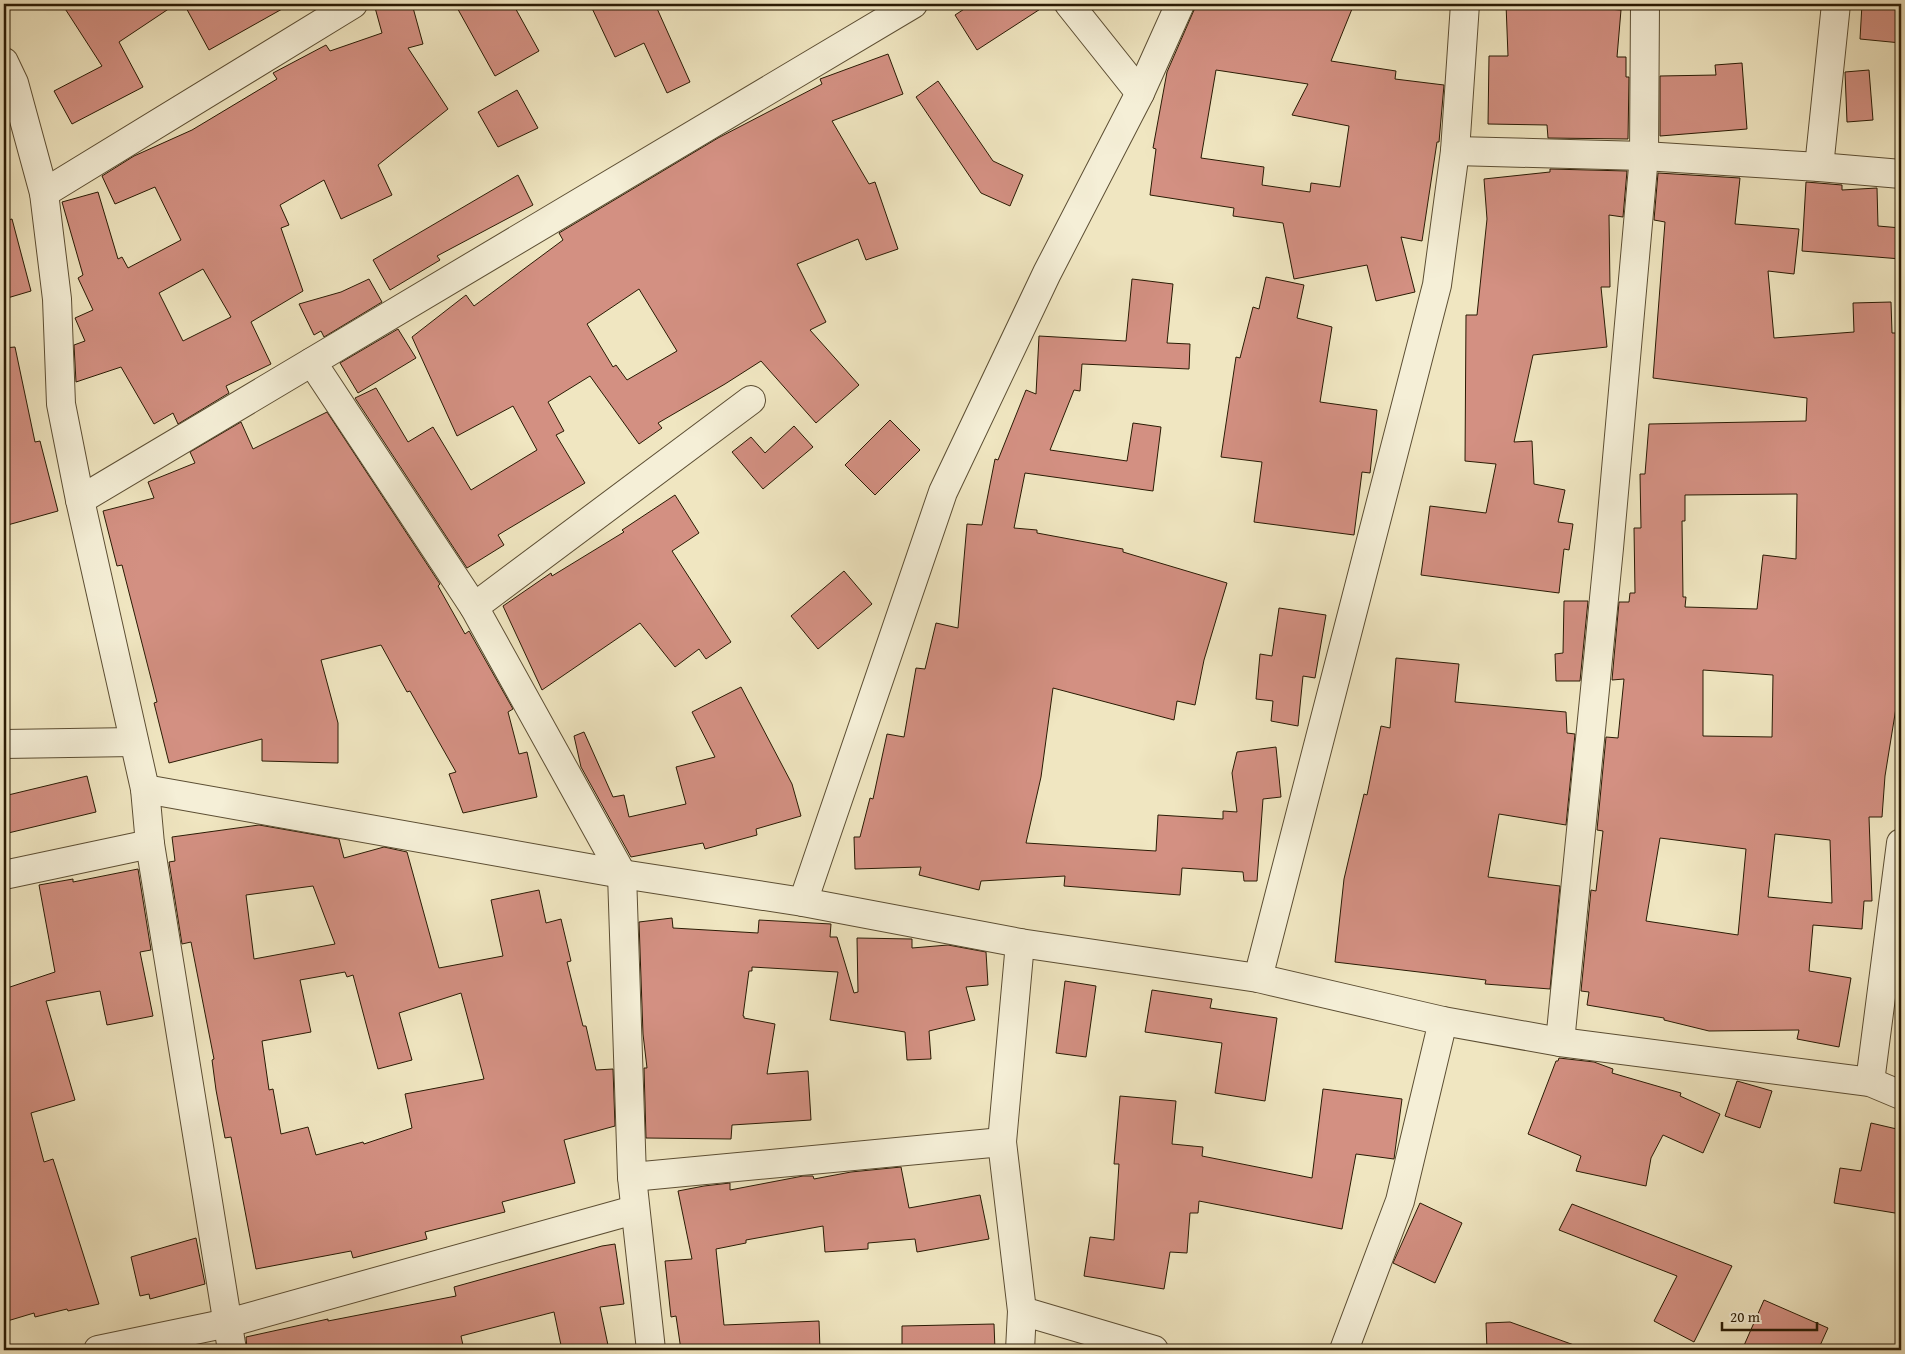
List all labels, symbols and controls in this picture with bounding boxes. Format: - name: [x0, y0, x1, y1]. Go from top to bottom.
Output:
- scale bar: [1722, 1299, 1818, 1331]
- text: 20 m: [1730, 1306, 1761, 1327]

